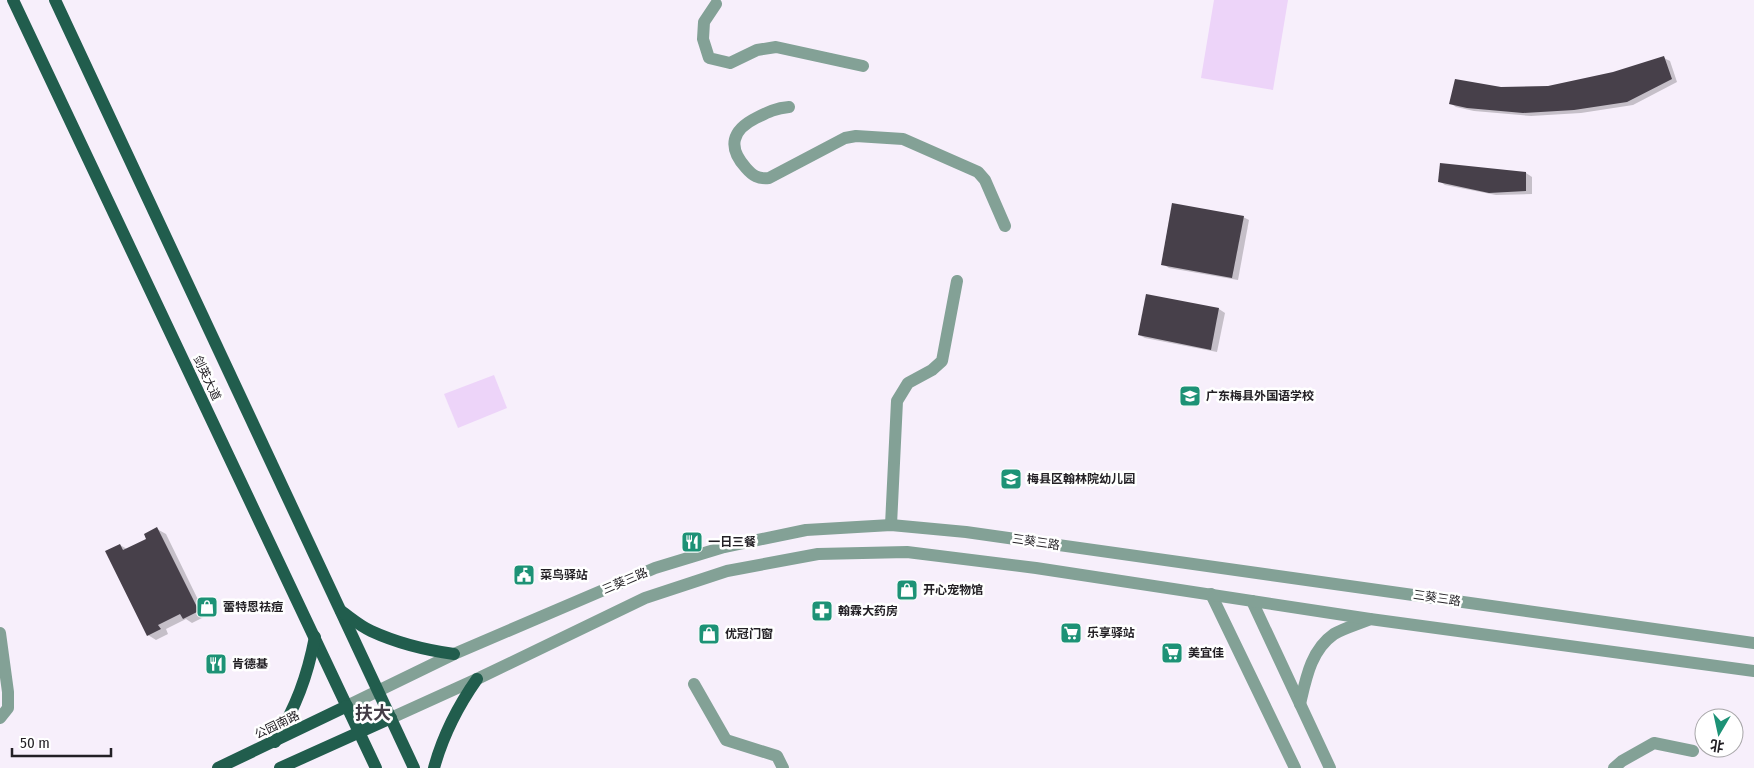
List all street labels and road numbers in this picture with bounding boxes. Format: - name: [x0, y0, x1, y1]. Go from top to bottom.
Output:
- street label: 剑英大道: [191, 353, 223, 403]
- street label: 三葵三路: [1011, 532, 1061, 552]
- street label: 三葵三路: [600, 565, 650, 597]
- street label: 三葵三路: [1412, 588, 1462, 608]
- street label: 公园南路: [252, 708, 302, 742]

